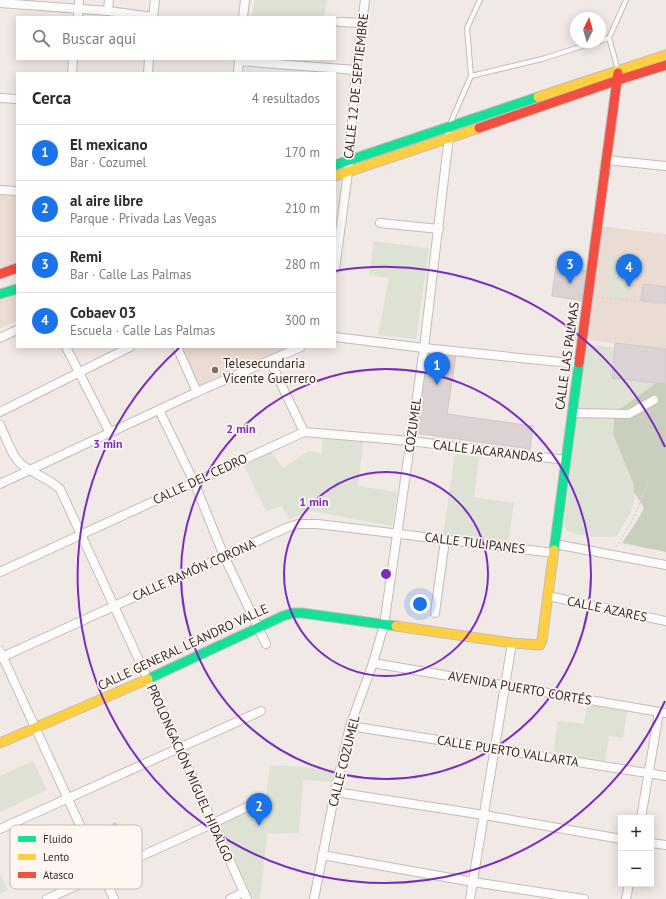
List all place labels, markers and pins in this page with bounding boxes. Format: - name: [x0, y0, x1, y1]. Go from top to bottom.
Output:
- pin: 3: [557, 251, 583, 284]
- pin: 4: [616, 254, 642, 287]
- pin: 1: [424, 352, 450, 385]
- place label: Telesecundaria Vicente Guerrero: [222, 355, 316, 387]
- marker: Telesecundaria Vicente Guerrero: [210, 365, 220, 375]
- centre of rings: [379, 567, 393, 581]
- pin: 2: [246, 793, 272, 826]

